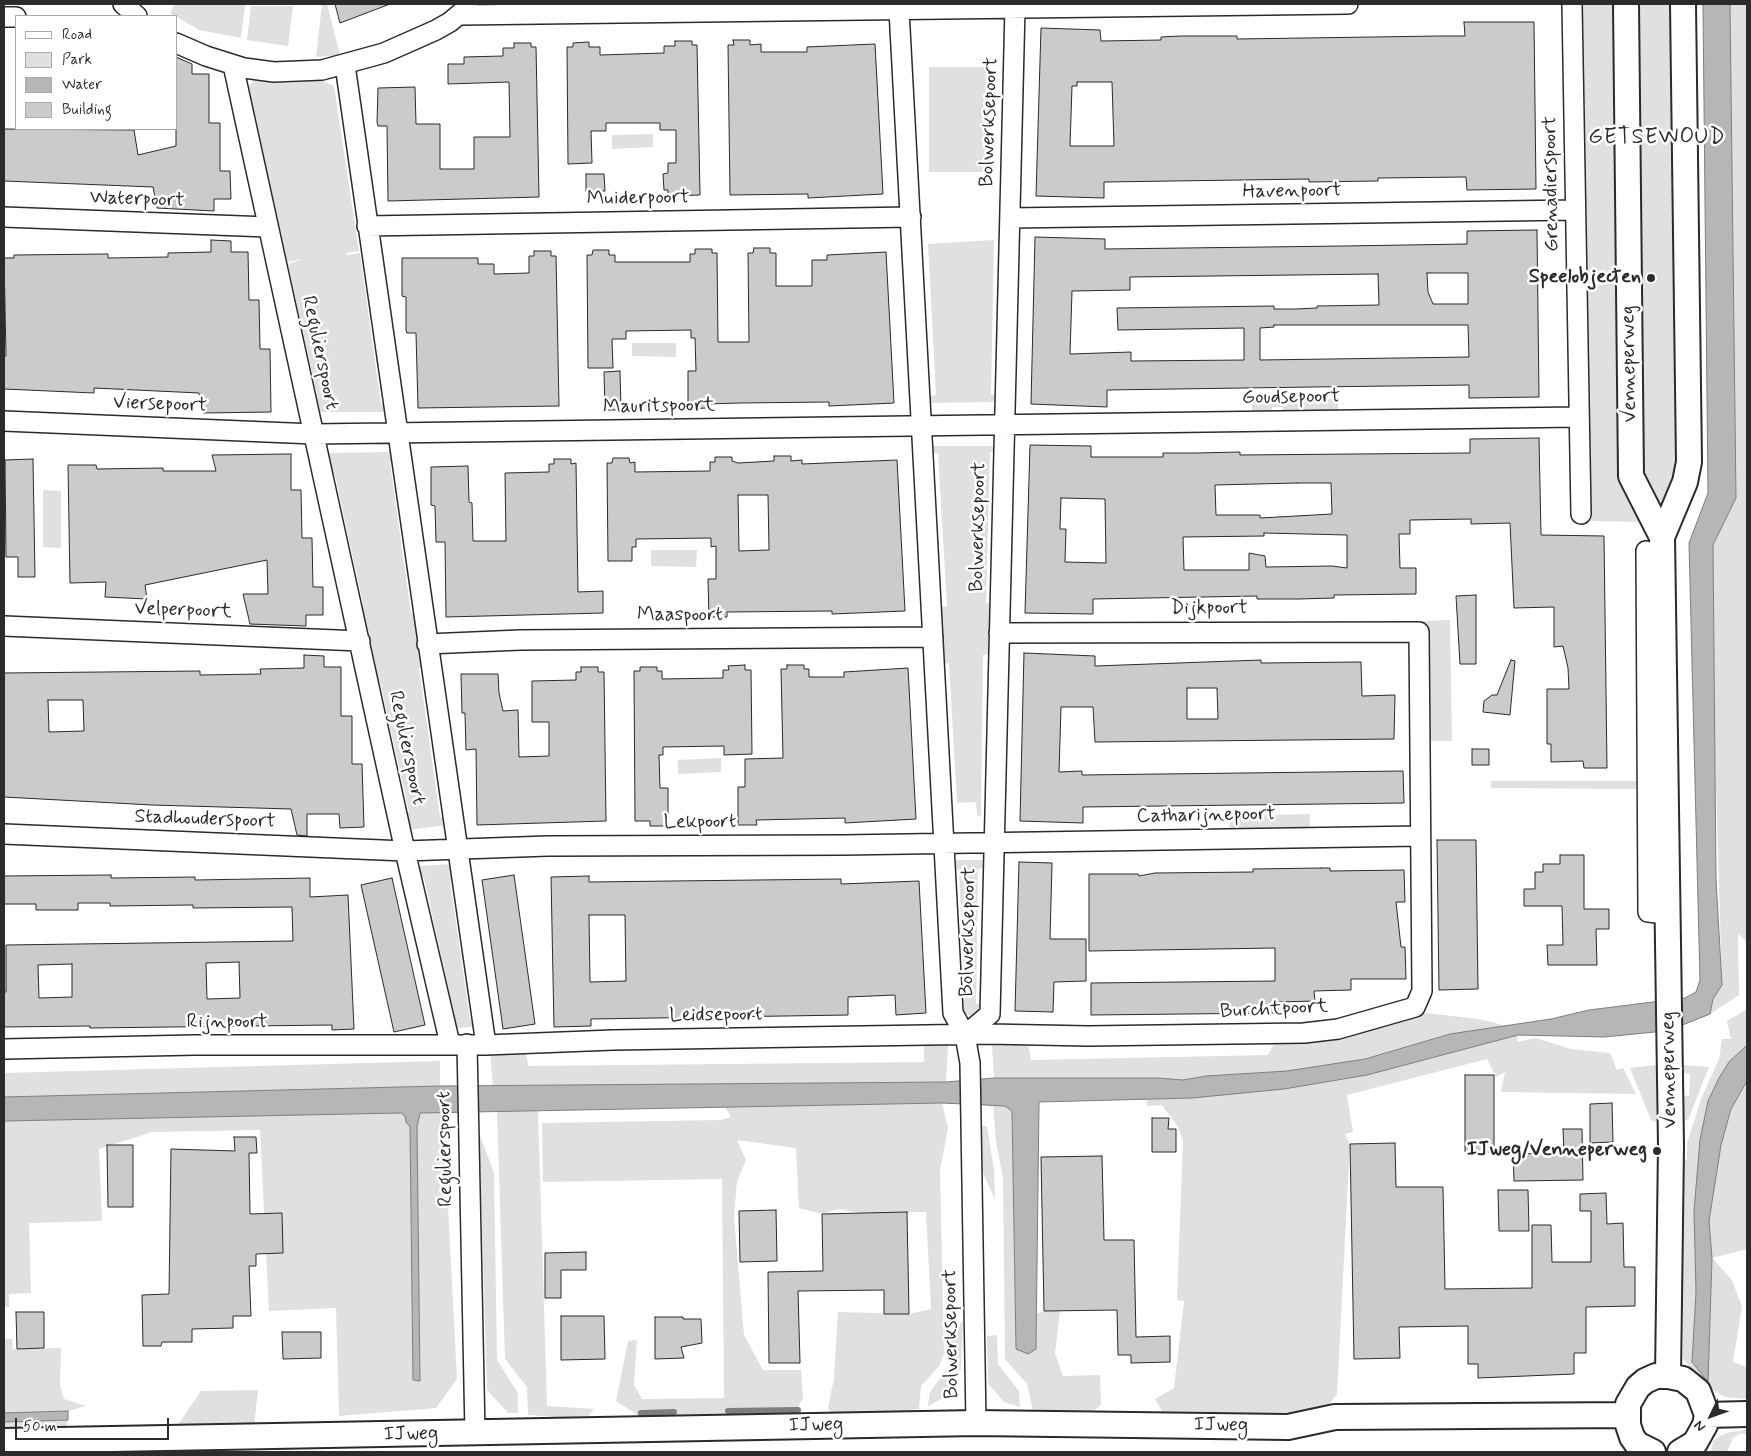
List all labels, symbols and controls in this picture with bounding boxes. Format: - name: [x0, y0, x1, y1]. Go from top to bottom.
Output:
- legend: [15, 15, 178, 130]
- text: Road: [62, 25, 92, 45]
- text: Park: [62, 50, 92, 70]
- street label: Bolwerksepoort: [976, 57, 1004, 187]
- text: Water: [62, 75, 102, 95]
- text: Building: [62, 100, 112, 120]
- street label: Grenadierspoort: [1539, 116, 1565, 252]
- district label: GETSEWOUD: [1586, 125, 1728, 151]
- street label: Havenpoort: [1242, 179, 1342, 205]
- street label: Waterpoort: [89, 186, 185, 214]
- street label: Muiderpoort: [587, 186, 689, 212]
- place label: Speelobjecten: [1529, 266, 1641, 290]
- marker: Speelobjecten: [1645, 272, 1657, 284]
- street label: Regulierspoort: [295, 294, 343, 412]
- street label: Venneperweg: [1617, 305, 1643, 423]
- street label: Goudsepoort: [1242, 385, 1340, 411]
- street label: Viersepoort: [113, 391, 207, 419]
- street label: Mauritspoort: [603, 394, 715, 420]
- street label: Bolwerksepoort: [966, 462, 992, 592]
- street label: Velperpoort: [134, 597, 232, 625]
- street label: Dijkpoort: [1170, 597, 1248, 621]
- street label: Maaspoort: [637, 604, 723, 628]
- street label: Regulierspoort: [382, 689, 430, 807]
- street label: Catharijnepoort: [1136, 803, 1276, 829]
- street label: Stadhouderspoort: [134, 806, 276, 834]
- street label: Lekpoort: [663, 810, 737, 836]
- street label: Bolwerksepoort: [956, 867, 982, 997]
- street label: Burchtpoort: [1219, 995, 1329, 1025]
- street label: Leidsepoort: [669, 1003, 763, 1029]
- street label: Rijnpoort: [187, 1011, 267, 1035]
- street label: Venneperweg: [1657, 1011, 1683, 1129]
- street label: Regulierspoort: [433, 1091, 459, 1207]
- place label: IJweg/Venneperweg: [1467, 1139, 1647, 1163]
- marker: IJweg/Venneperweg: [1651, 1145, 1663, 1157]
- street label: Bolwerksepoort: [939, 1269, 965, 1399]
- north arrow: [1686, 1391, 1736, 1441]
- scale bar: [18, 1408, 171, 1440]
- street label: IJweg: [789, 1414, 843, 1438]
- street label: IJweg: [1194, 1414, 1248, 1438]
- text: 50 m: [23, 1417, 57, 1437]
- text: N: [1690, 1417, 1710, 1436]
- street label: IJweg: [384, 1423, 438, 1447]

